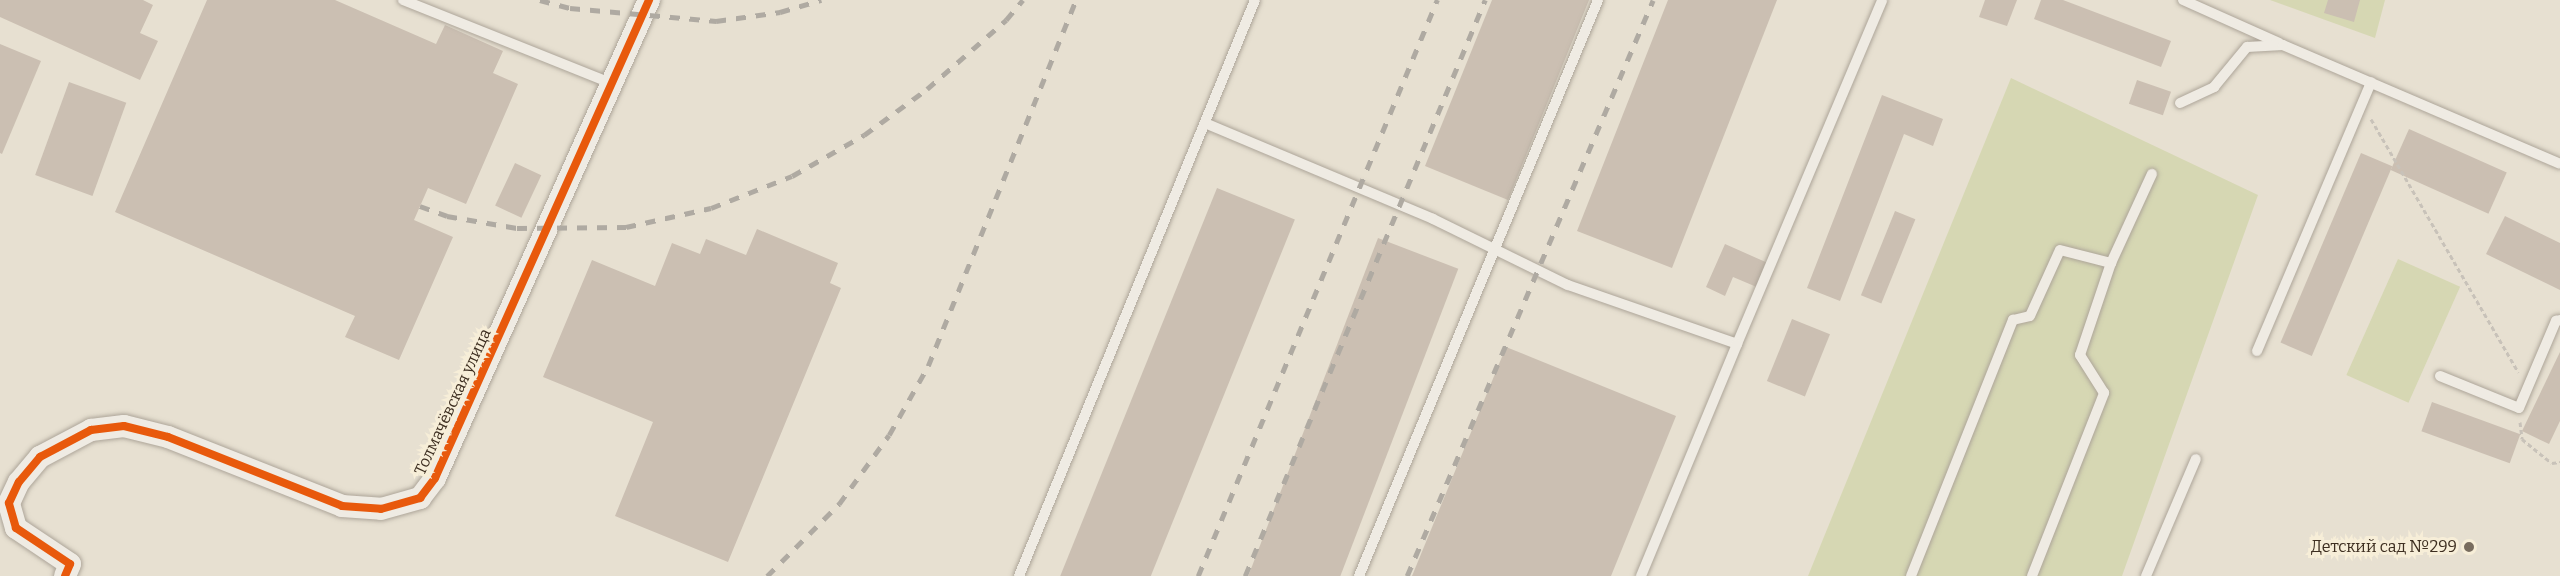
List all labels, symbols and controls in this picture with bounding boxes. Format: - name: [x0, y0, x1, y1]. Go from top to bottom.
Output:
- street label: Толмачёвская улица: [411, 326, 495, 478]
- place label: Детский сад №299: [2311, 537, 2457, 557]
- marker: Детский сад №299: [2462, 540, 2476, 554]

